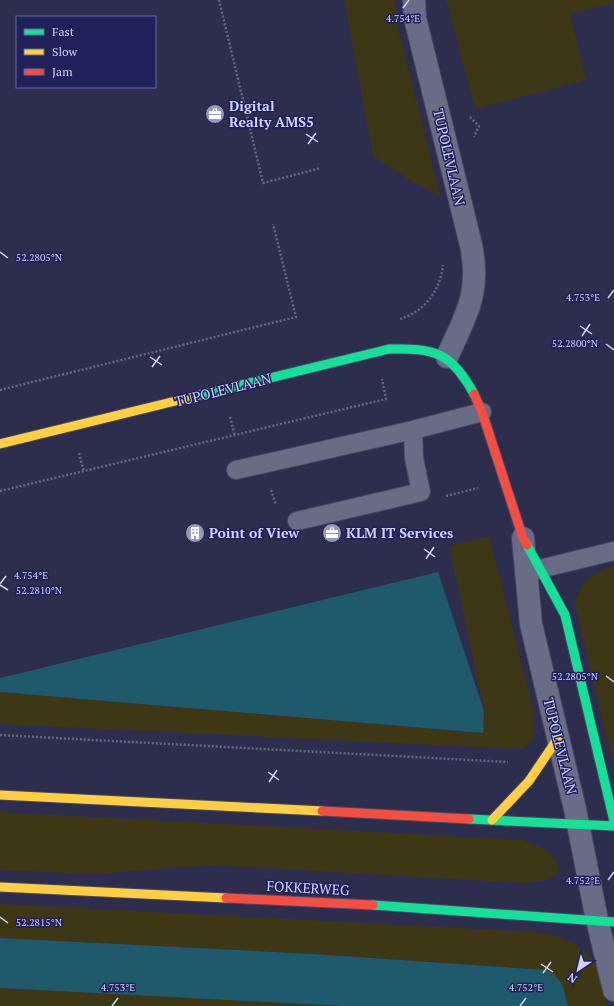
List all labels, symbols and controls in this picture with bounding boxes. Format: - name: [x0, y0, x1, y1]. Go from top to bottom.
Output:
- text: 4.754°E: [386, 12, 420, 25]
- legend: [16, 16, 156, 88]
- text: Fast: [52, 24, 75, 39]
- text: Slow: [52, 44, 78, 59]
- text: Jam: [52, 64, 73, 79]
- place label: Digital Realty AMS5: [229, 96, 314, 131]
- office icon: Digital Realty AMS5: [204, 103, 226, 125]
- street label: TUPOLEVLAAN: [429, 106, 470, 207]
- text: 52.2805°N: [16, 251, 63, 264]
- text: 4.753°E: [566, 291, 600, 304]
- text: 52.2800°N: [552, 337, 599, 350]
- street label: TUPOLEVLAAN: [173, 368, 273, 411]
- building icon: Point of View: [184, 522, 206, 544]
- office icon: KLM IT Services: [321, 522, 343, 544]
- place label: Point of View: [209, 523, 300, 542]
- place label: KLM IT Services: [346, 523, 453, 542]
- text: 4.754°E: [14, 569, 48, 582]
- text: 52.2810°N: [16, 584, 63, 597]
- text: 52.2805°N: [552, 670, 599, 683]
- street label: TUPOLEVLAAN: [539, 696, 582, 796]
- text: 4.752°E: [566, 874, 600, 887]
- street label: FOKKERWEG: [266, 876, 350, 899]
- text: 52.2815°N: [16, 916, 63, 929]
- north arrow: [558, 950, 598, 990]
- text: N: [564, 970, 580, 986]
- text: 4.753°E: [101, 981, 135, 994]
- text: 4.752°E: [509, 981, 543, 994]

